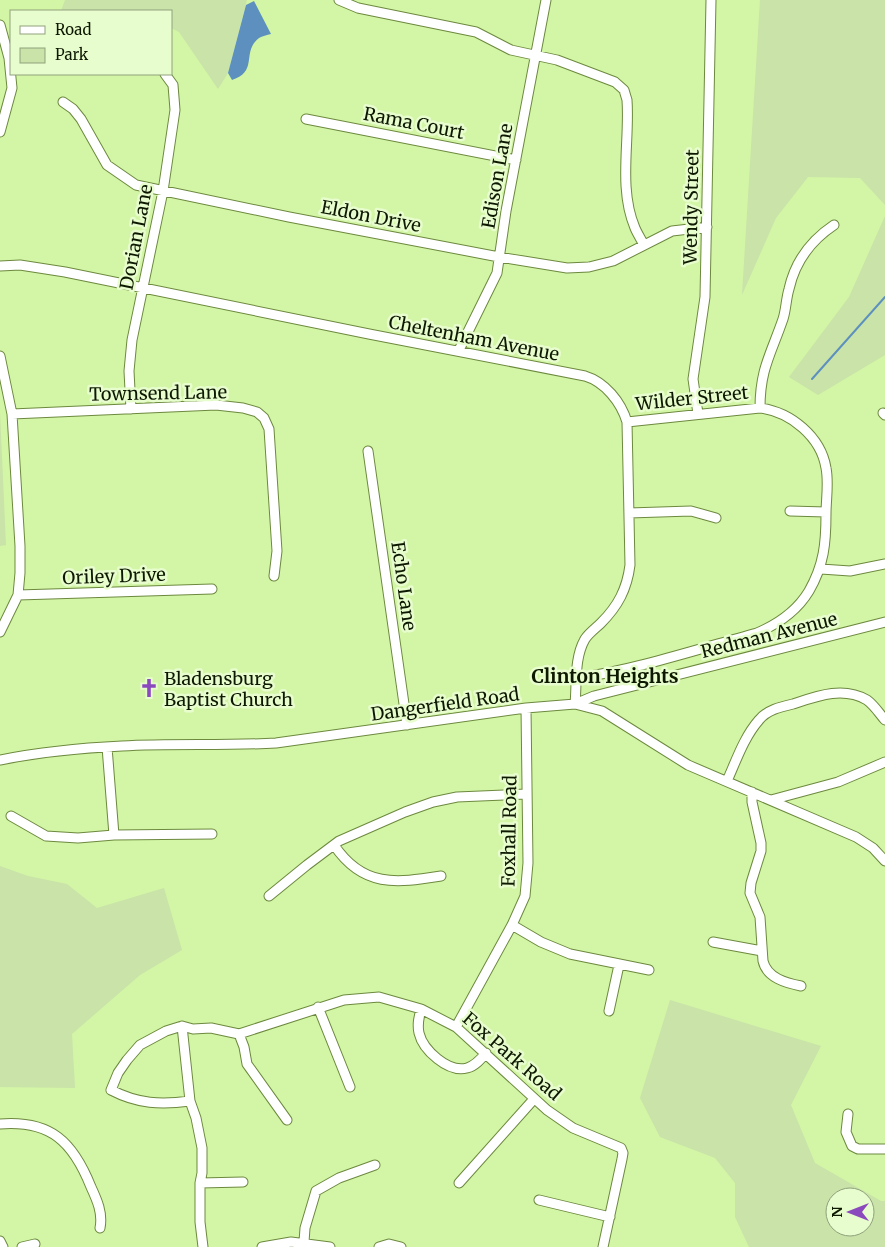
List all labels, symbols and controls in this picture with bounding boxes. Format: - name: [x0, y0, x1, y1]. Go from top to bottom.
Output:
- legend: [10, 10, 172, 75]
- text: Road: [55, 20, 91, 39]
- text: Park: [55, 45, 89, 64]
- street label: Rama Court: [362, 102, 466, 144]
- street label: Edison Lane: [476, 122, 518, 230]
- street label: Wendy Street: [678, 149, 704, 266]
- street label: Dorian Lane: [115, 182, 157, 292]
- street label: Eldon Drive: [319, 195, 423, 237]
- street label: Cheltenham Avenue: [387, 310, 561, 366]
- street label: Townsend Lane: [89, 380, 227, 406]
- street label: Wilder Street: [633, 381, 750, 415]
- street label: Echo Lane: [386, 540, 422, 632]
- street label: Oriley Drive: [62, 563, 166, 589]
- street label: Redman Avenue: [698, 607, 840, 663]
- district label: Clinton Heights: [531, 664, 679, 688]
- place label: Bladensburg Baptist Church: [164, 667, 293, 711]
- church icon: Bladensburg Baptist Church: [138, 677, 160, 699]
- street label: Dangerfield Road: [369, 682, 521, 726]
- street label: Foxhall Road: [497, 775, 521, 887]
- street label: Fox Park Road: [458, 1007, 566, 1105]
- north arrow: [825, 1187, 875, 1237]
- text: N: [828, 1206, 846, 1218]

